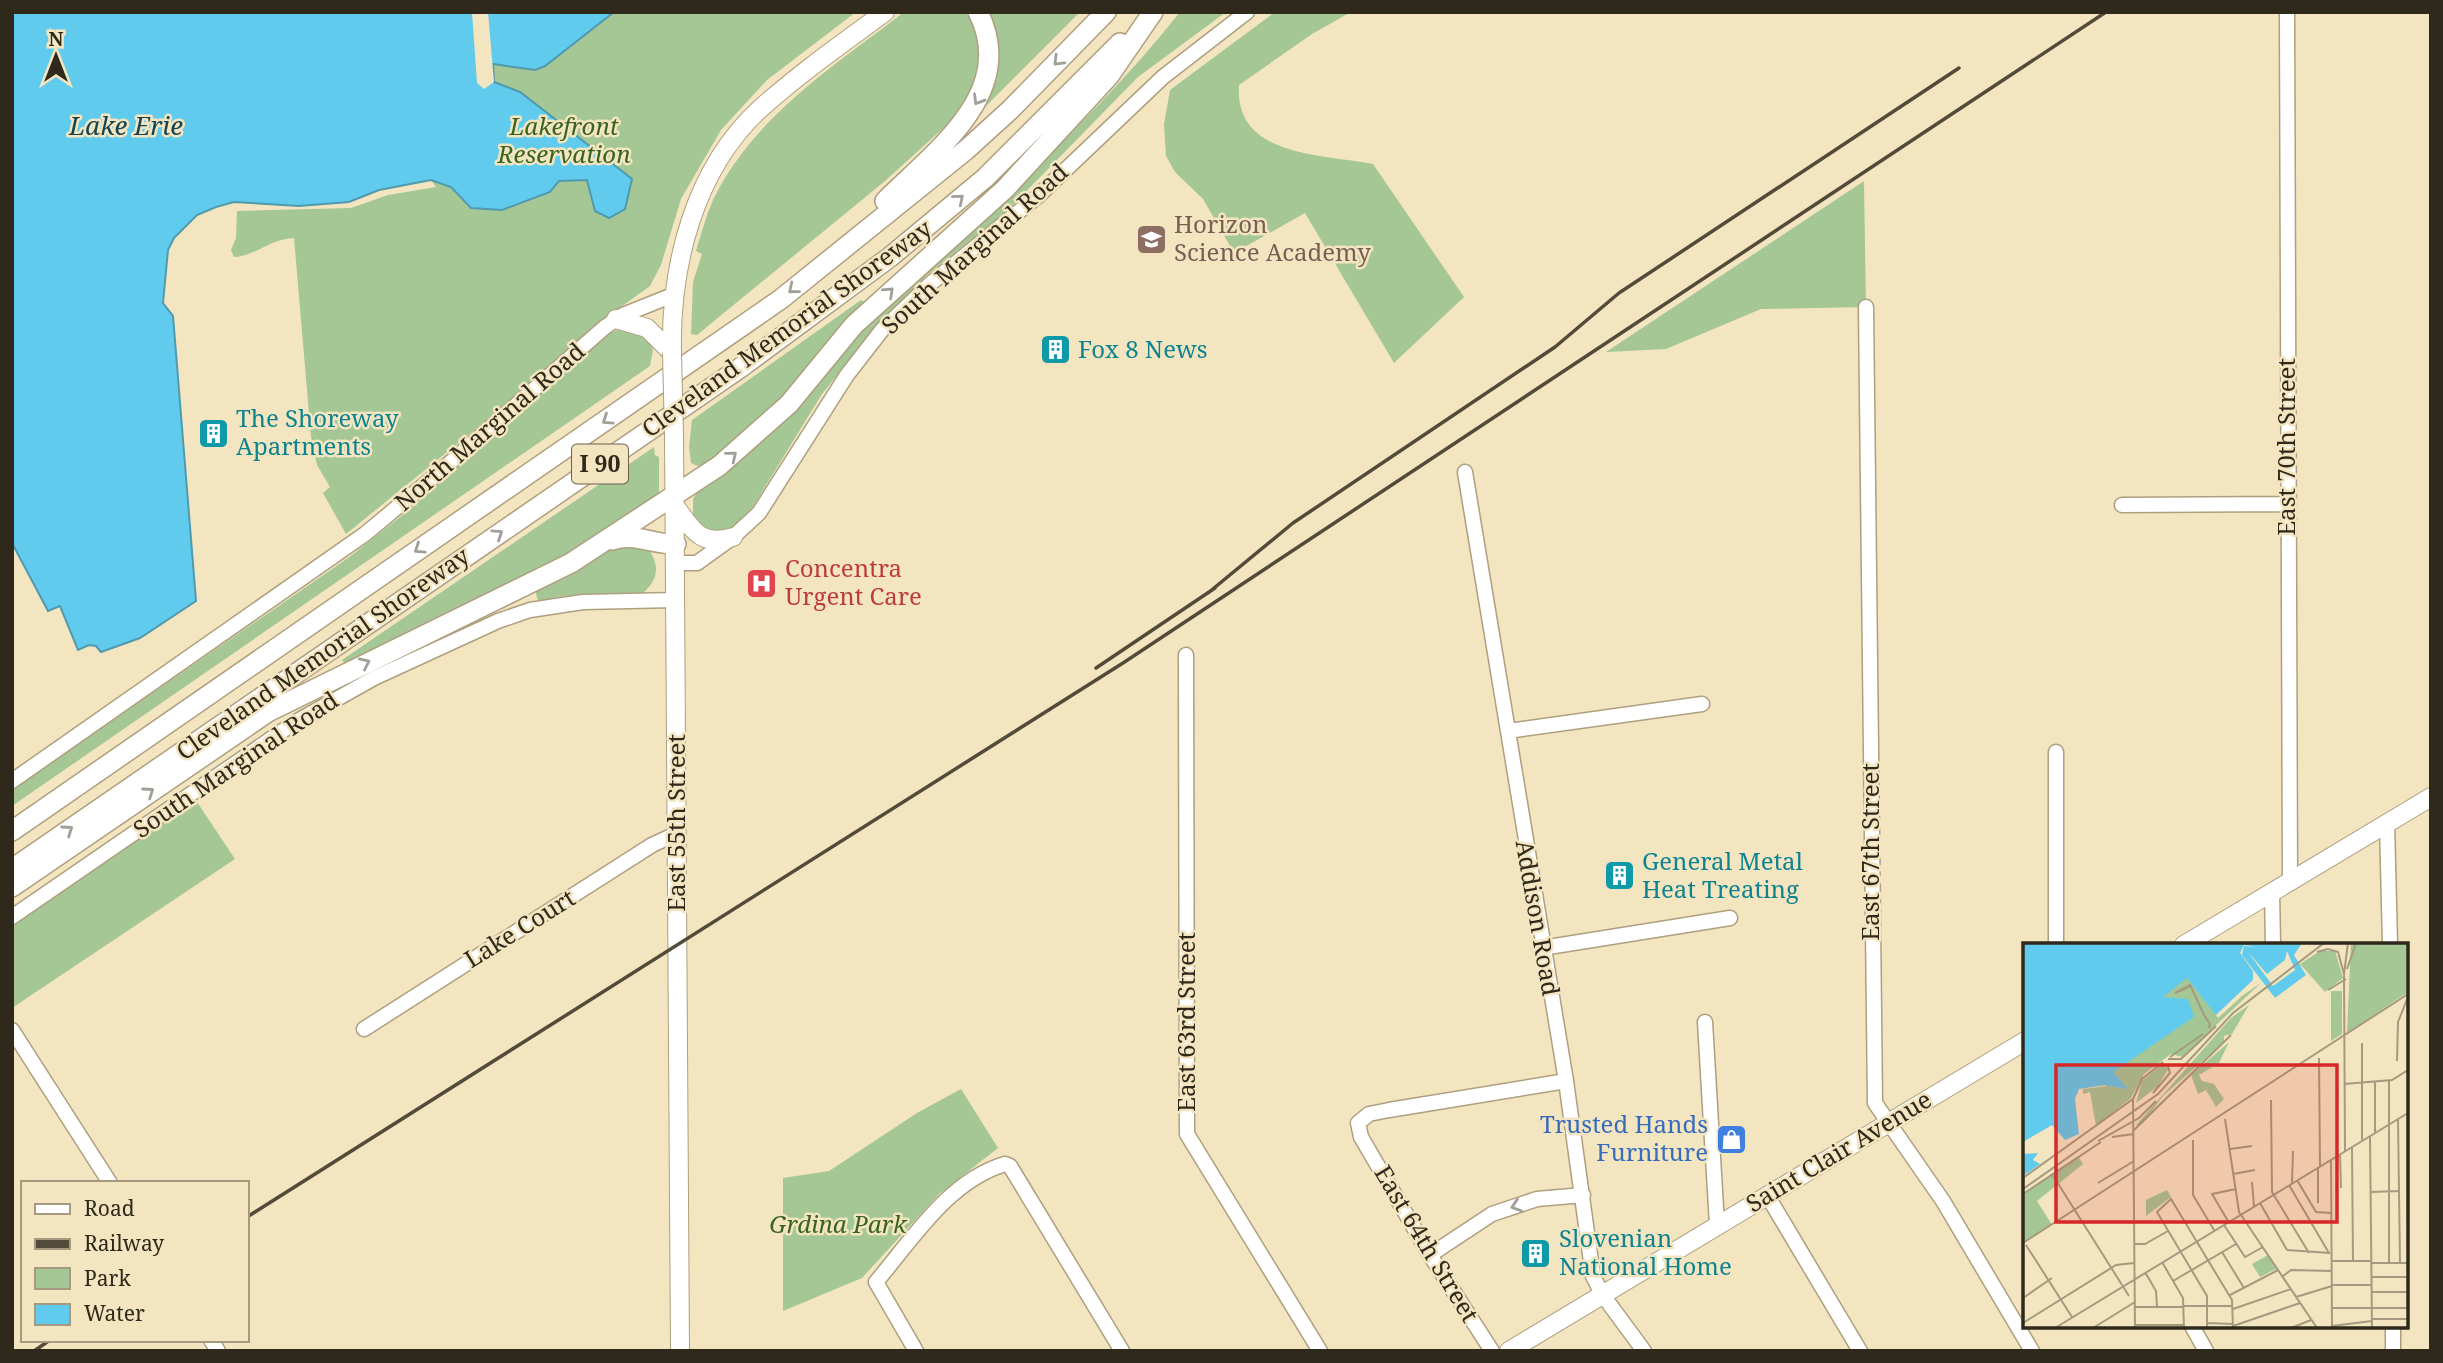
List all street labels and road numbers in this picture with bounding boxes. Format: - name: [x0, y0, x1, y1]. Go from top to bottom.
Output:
- street label: South Marginal Road: [874, 155, 1075, 341]
- street label: Cleveland Memorial Shoreway: [635, 211, 938, 444]
- street label: North Marginal Road: [387, 334, 591, 518]
- street label: East 70th Street: [2269, 358, 2302, 536]
- road number: I 90: [572, 445, 628, 484]
- street label: Cleveland Memorial Shoreway: [169, 538, 476, 767]
- street label: South Marginal Road: [126, 683, 344, 845]
- street label: East 55th Street: [659, 734, 692, 912]
- street label: East 67th Street: [1853, 763, 1886, 941]
- street label: Addison Road: [1509, 837, 1568, 999]
- street label: Lake Court: [458, 881, 581, 975]
- street label: East 63rd Street: [1169, 932, 1202, 1112]
- street label: Saint Clair Avenue: [1739, 1082, 1937, 1219]
- street label: East 64th Street: [1367, 1159, 1487, 1328]

